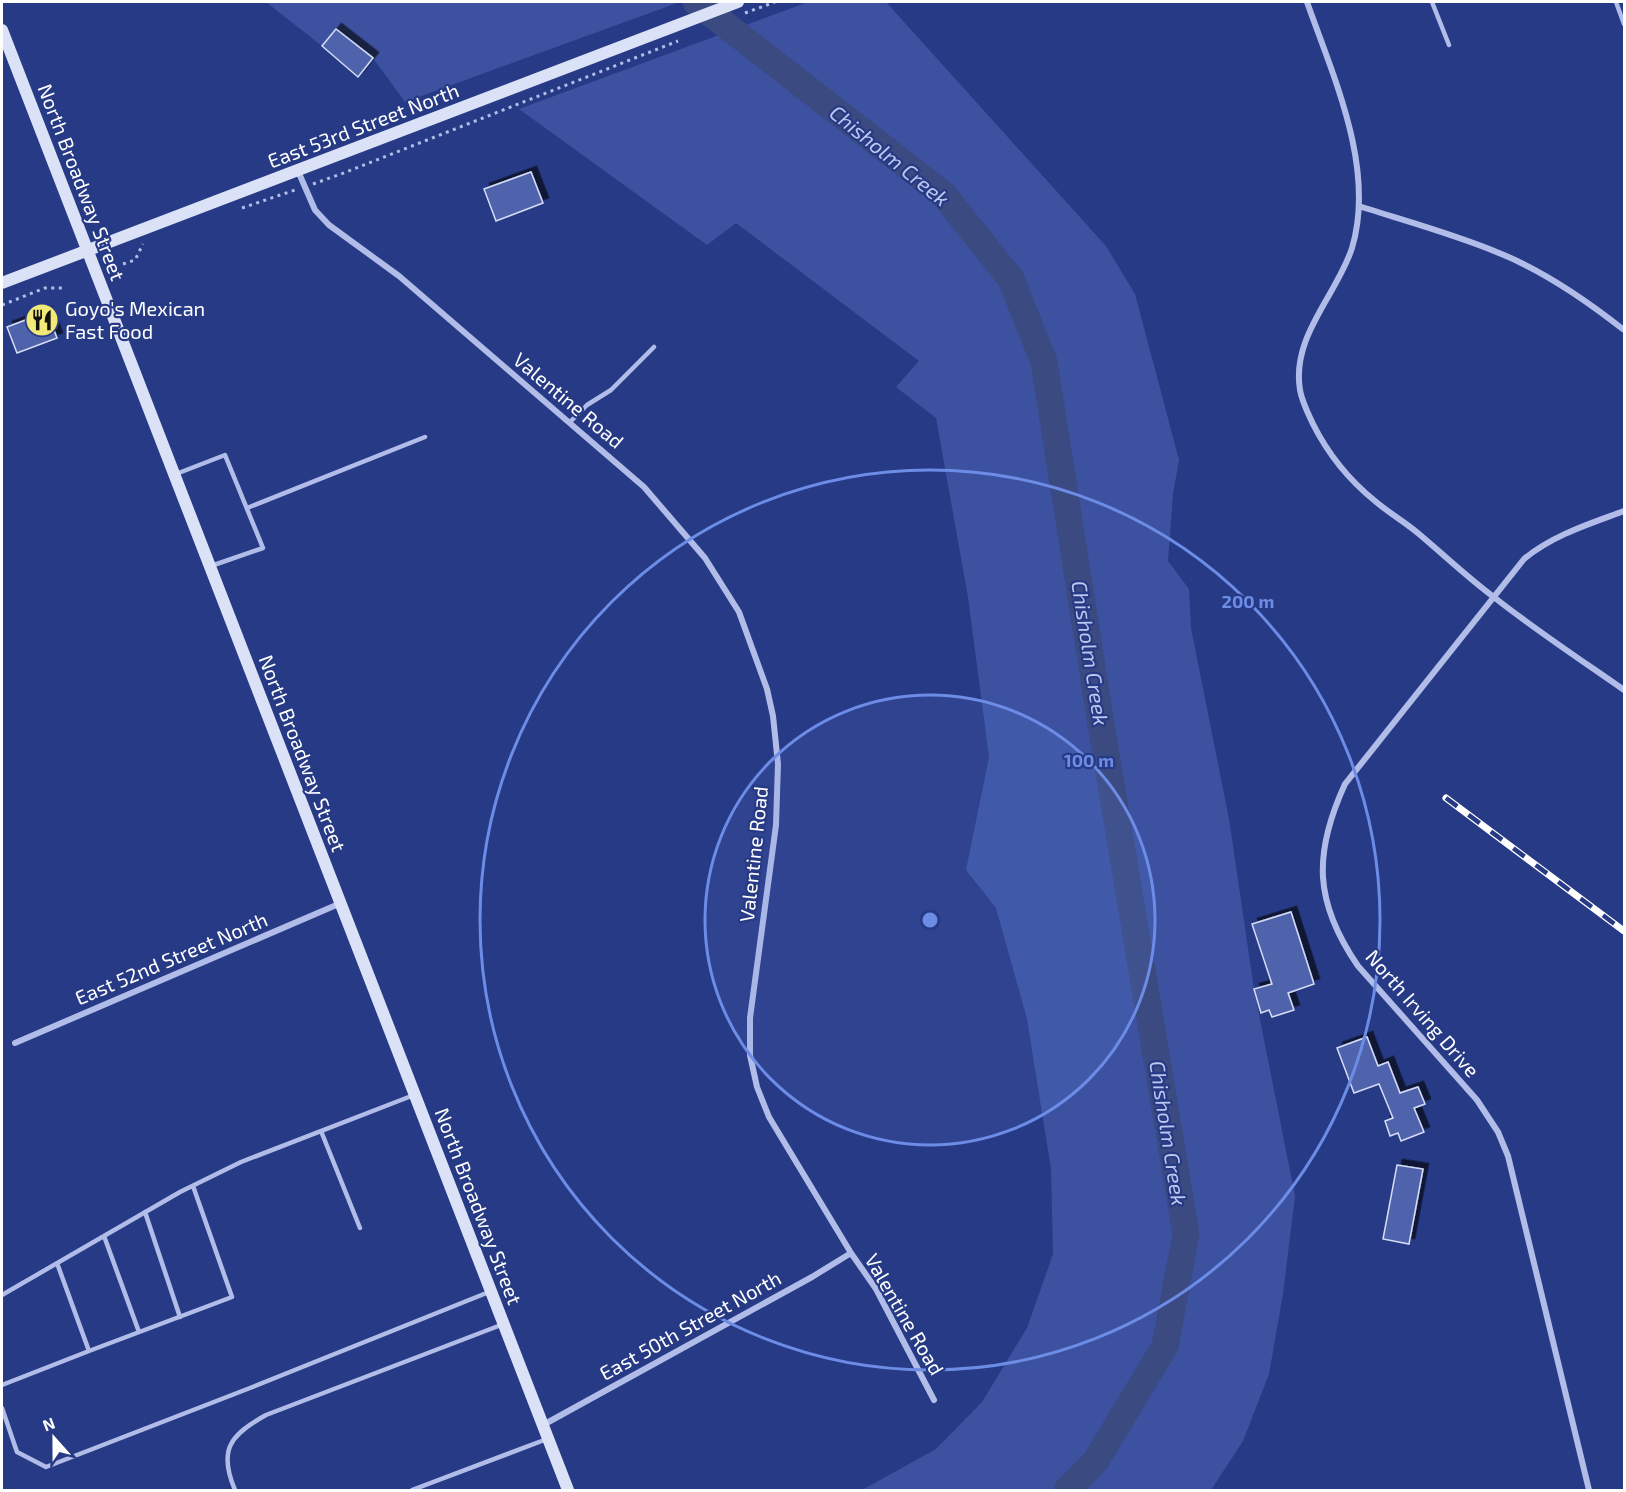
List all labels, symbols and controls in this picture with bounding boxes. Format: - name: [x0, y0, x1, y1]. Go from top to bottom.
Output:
- street label: East 53rd Street North: [264, 77, 462, 173]
- street label: North Broadway Street: [33, 80, 131, 284]
- water label: Chisholm Creek: [825, 99, 955, 211]
- place label: Goyo's Mexican Fast Food: [65, 296, 205, 343]
- restaurant icon: Goyo's Mexican Fast Food: [24, 302, 60, 338]
- street label: Valentine Road: [509, 347, 629, 453]
- water label: Chisholm Creek: [1067, 579, 1115, 727]
- text: 200 m: [1222, 590, 1274, 612]
- street label: North Broadway Street: [254, 651, 352, 855]
- text: 100 m: [1064, 749, 1114, 771]
- street label: Valentine Road: [734, 785, 772, 923]
- street label: East 52nd Street North: [71, 907, 271, 1009]
- centre of rings: [920, 910, 940, 930]
- street label: North Irving Drive: [1361, 944, 1485, 1082]
- water label: Chisholm Creek: [1145, 1059, 1193, 1207]
- street label: North Broadway Street: [430, 1104, 528, 1308]
- street label: Valentine Road: [861, 1249, 949, 1379]
- street label: East 50th Street North: [595, 1265, 785, 1385]
- north arrow: [24, 1408, 84, 1468]
- text: N: [40, 1413, 57, 1434]

